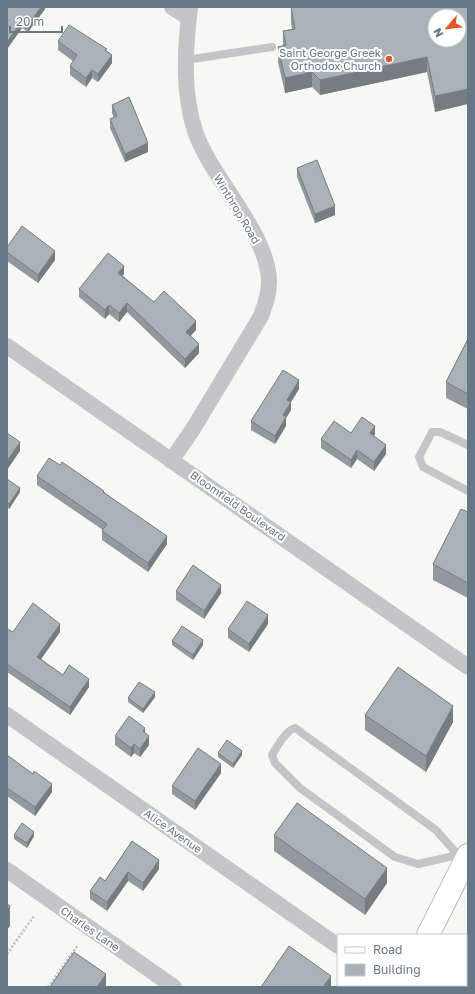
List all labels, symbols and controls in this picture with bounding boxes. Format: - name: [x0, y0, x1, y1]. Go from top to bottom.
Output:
- scale bar: [10, 8, 62, 34]
- north arrow: [427, 8, 467, 48]
- text: 20 m: [16, 14, 44, 29]
- text: N: [430, 26, 445, 40]
- place label: Saint George Greek Orthodox Church: [279, 46, 381, 72]
- marker: Saint George Greek Orthodox Church: [384, 54, 394, 64]
- street label: Winthrop Road: [212, 172, 263, 246]
- street label: Bloomfield Boulevard: [188, 468, 288, 543]
- street label: Alice Avenue: [142, 806, 205, 855]
- street label: Charles Lane: [58, 904, 122, 954]
- legend: [337, 934, 467, 986]
- text: Road: [373, 942, 402, 957]
- text: Building: [373, 962, 421, 977]

